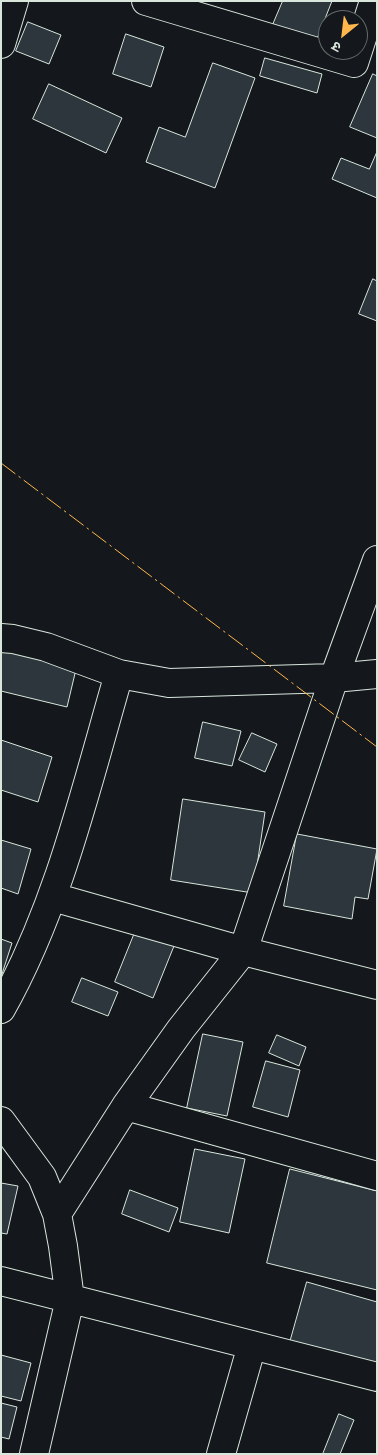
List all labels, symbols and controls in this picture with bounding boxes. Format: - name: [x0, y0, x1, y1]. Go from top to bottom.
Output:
- north arrow: [318, 10, 368, 60]
- text: उ: [329, 38, 344, 56]

